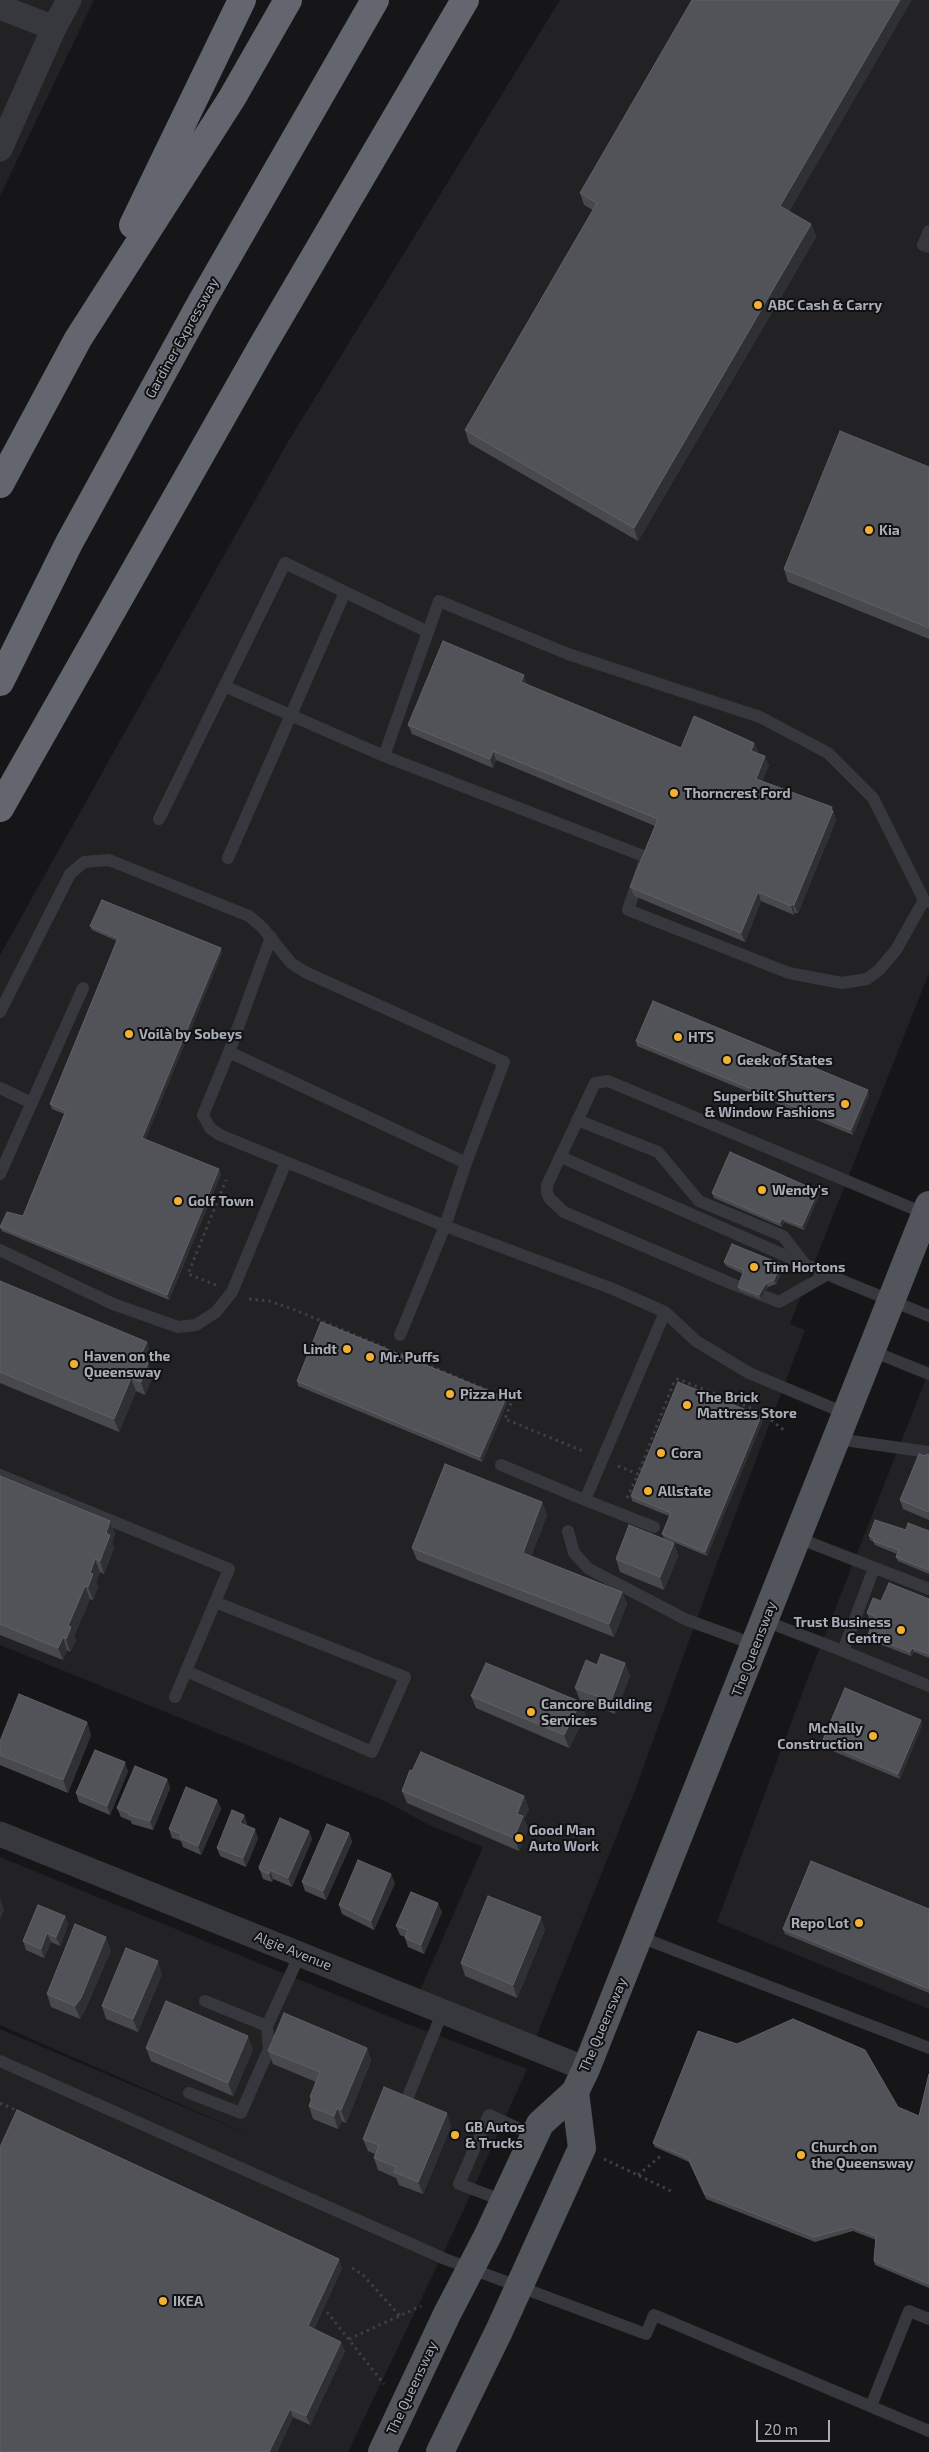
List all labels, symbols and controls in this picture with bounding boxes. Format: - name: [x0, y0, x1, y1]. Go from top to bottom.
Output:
- street label: Gardiner Expressway: [142, 275, 222, 401]
- place label: ABC Cash & Carry: [768, 297, 882, 313]
- marker: ABC Cash & Carry: [752, 299, 764, 311]
- place label: Kia: [879, 522, 900, 538]
- marker: Kia: [863, 524, 875, 536]
- place label: Thorncrest Ford: [684, 785, 791, 801]
- marker: Thorncrest Ford: [668, 787, 680, 799]
- place label: Voilà by Sobeys: [139, 1026, 242, 1042]
- marker: Voilà by Sobeys: [123, 1028, 135, 1040]
- place label: HTS: [688, 1029, 714, 1045]
- marker: HTS: [672, 1031, 684, 1043]
- place label: Geek of States: [737, 1052, 833, 1068]
- marker: Geek of States: [721, 1054, 733, 1066]
- place label: Superbilt Shutters & Window Fashions: [705, 1088, 835, 1120]
- marker: Superbilt Shutters & Window Fashions: [839, 1098, 851, 1110]
- place label: Wendy's: [772, 1182, 828, 1198]
- marker: Wendy's: [756, 1184, 768, 1196]
- place label: Golf Town: [188, 1193, 254, 1209]
- marker: Golf Town: [172, 1195, 184, 1207]
- place label: Tim Hortons: [764, 1259, 845, 1275]
- marker: Tim Hortons: [748, 1261, 760, 1273]
- place label: Lindt: [303, 1341, 337, 1357]
- marker: Lindt: [341, 1343, 353, 1355]
- place label: Haven on the Queensway: [84, 1348, 170, 1380]
- place label: Mr. Puffs: [380, 1349, 439, 1365]
- marker: Mr. Puffs: [364, 1351, 376, 1363]
- marker: Haven on the Queensway: [68, 1358, 80, 1370]
- place label: Pizza Hut: [460, 1386, 522, 1402]
- marker: Pizza Hut: [444, 1388, 456, 1400]
- place label: The Brick Mattress Store: [697, 1389, 797, 1421]
- marker: The Brick Mattress Store: [681, 1399, 693, 1411]
- place label: Cora: [671, 1445, 701, 1461]
- marker: Cora: [655, 1447, 667, 1459]
- place label: Allstate: [658, 1483, 711, 1499]
- marker: Allstate: [642, 1485, 654, 1497]
- street label: The Queensway: [728, 1599, 780, 1699]
- place label: Trust Business Centre: [793, 1614, 891, 1646]
- marker: Trust Business Centre: [895, 1624, 907, 1636]
- place label: Cancore Building Services: [541, 1696, 652, 1728]
- marker: Cancore Building Services: [525, 1706, 537, 1718]
- place label: McNally Construction: [777, 1720, 863, 1752]
- marker: McNally Construction: [867, 1730, 879, 1742]
- place label: Good Man Auto Work: [529, 1822, 599, 1854]
- marker: Good Man Auto Work: [513, 1832, 525, 1844]
- place label: Repo Lot: [791, 1915, 849, 1931]
- marker: Repo Lot: [853, 1917, 865, 1929]
- street label: Algie Avenue: [252, 1928, 334, 1974]
- street label: The Queensway: [576, 1975, 630, 2075]
- place label: GB Autos & Trucks: [465, 2119, 525, 2152]
- marker: GB Autos & Trucks: [449, 2129, 461, 2141]
- place label: Church on the Queensway: [811, 2139, 913, 2172]
- marker: Church on the Queensway: [795, 2149, 807, 2161]
- place label: IKEA: [173, 2293, 203, 2309]
- marker: IKEA: [157, 2295, 169, 2307]
- street label: The Queensway: [383, 2339, 441, 2437]
- scale bar: [759, 2410, 833, 2442]
- text: 20 m: [764, 2420, 798, 2438]

